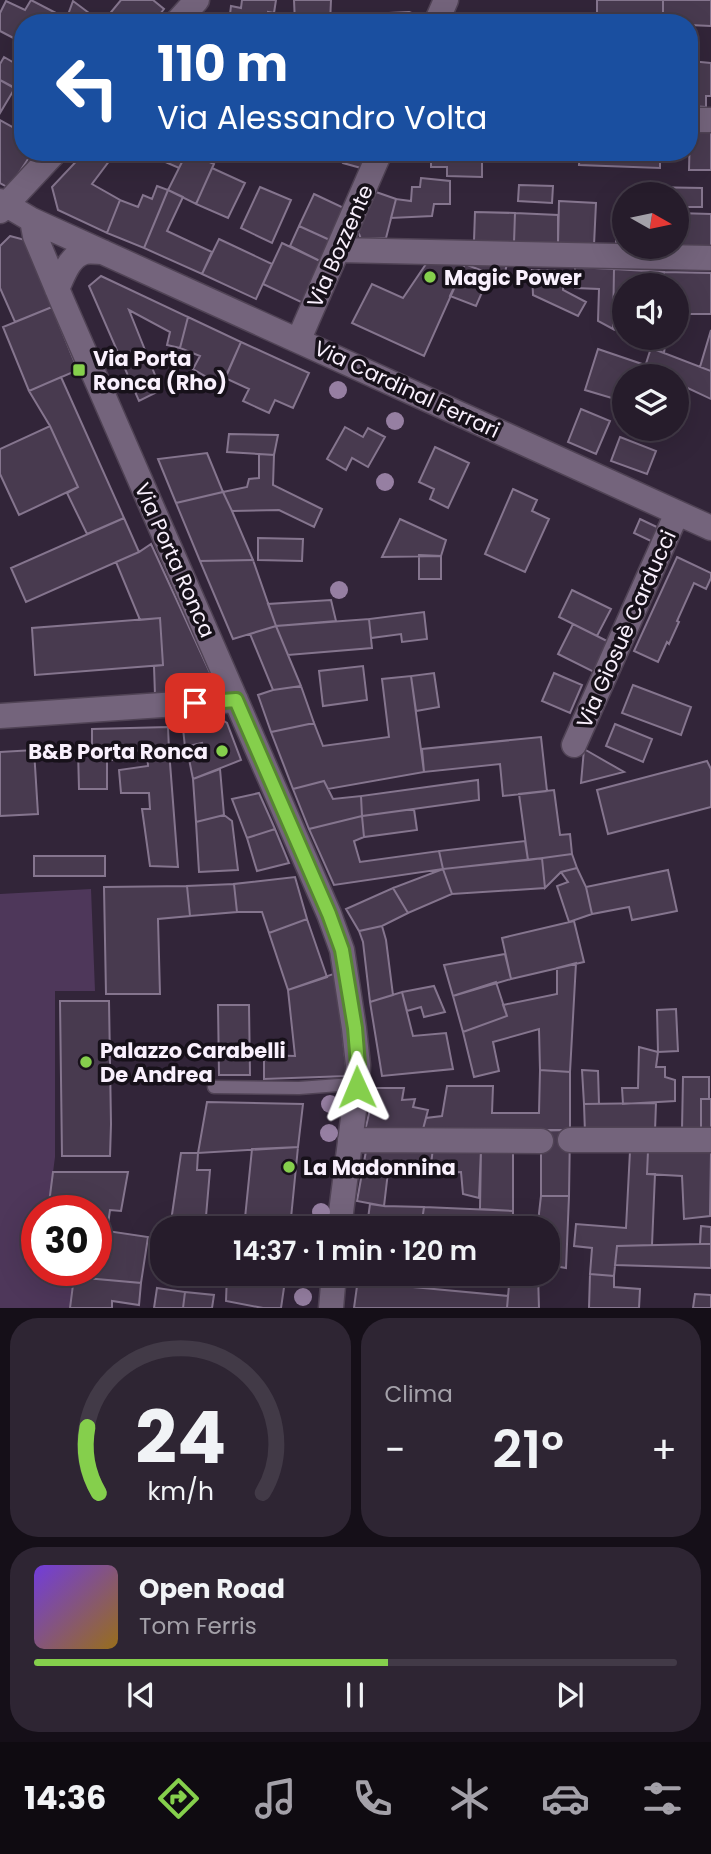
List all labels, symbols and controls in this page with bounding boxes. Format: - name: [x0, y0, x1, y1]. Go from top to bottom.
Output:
- text: 110 m: [157, 30, 288, 98]
- icon: left: [42, 42, 133, 133]
- text: Via Alessandro Volta: [157, 95, 487, 140]
- street label: Via Bozzente: [300, 180, 380, 312]
- north arrow: [612, 182, 690, 259]
- map controls: [612, 182, 689, 441]
- place label: Magic Power: [444, 263, 582, 292]
- marker: Magic Power: [422, 269, 438, 285]
- button: sound: [612, 273, 689, 350]
- street label: Via Cardinal Ferrari: [309, 333, 505, 445]
- place label: Via Porta Ronca (Rho): [93, 344, 227, 397]
- marker: Via Porta Ronca (Rho): [71, 362, 87, 378]
- button: layers: [612, 364, 689, 441]
- street label: Via Porta Ronca: [128, 478, 222, 642]
- street label: Via Giosuè Carducci: [569, 525, 683, 733]
- pin: [165, 673, 225, 733]
- icon: arrive: [176, 684, 214, 722]
- place label: B&B Porta Ronca: [28, 737, 208, 766]
- marker: B&B Porta Ronca: [214, 743, 230, 759]
- place label: Palazzo Carabelli De Andrea: [100, 1036, 286, 1089]
- position arrow: [320, 1050, 394, 1124]
- marker: Palazzo Carabelli De Andrea: [78, 1054, 94, 1070]
- place label: La Madonnina: [303, 1153, 456, 1182]
- marker: La Madonnina: [281, 1159, 297, 1175]
- speed limit sign: 30: [21, 1195, 112, 1286]
- text: 14:37 · 1 min · 120 m: [233, 1233, 477, 1269]
- text: Clima: [385, 1378, 453, 1410]
- text: 24: [135, 1388, 226, 1489]
- text: 21°: [492, 1413, 564, 1486]
- text: −: [385, 1423, 405, 1476]
- text: +: [651, 1423, 677, 1476]
- text: km/h: [147, 1474, 214, 1509]
- text: Open Road: [139, 1571, 285, 1607]
- text: Tom Ferris: [139, 1610, 257, 1642]
- icon: previous: [122, 1676, 160, 1714]
- icon: pause: [336, 1676, 374, 1714]
- icon: next: [551, 1676, 589, 1714]
- icon: directions: [154, 1774, 203, 1823]
- icon: music: [251, 1774, 300, 1823]
- icon: phone: [348, 1774, 397, 1823]
- icon: climate: [445, 1774, 494, 1823]
- icon: car: [541, 1774, 590, 1823]
- icon: filters: [638, 1774, 687, 1823]
- text: 14:36: [24, 1775, 106, 1820]

